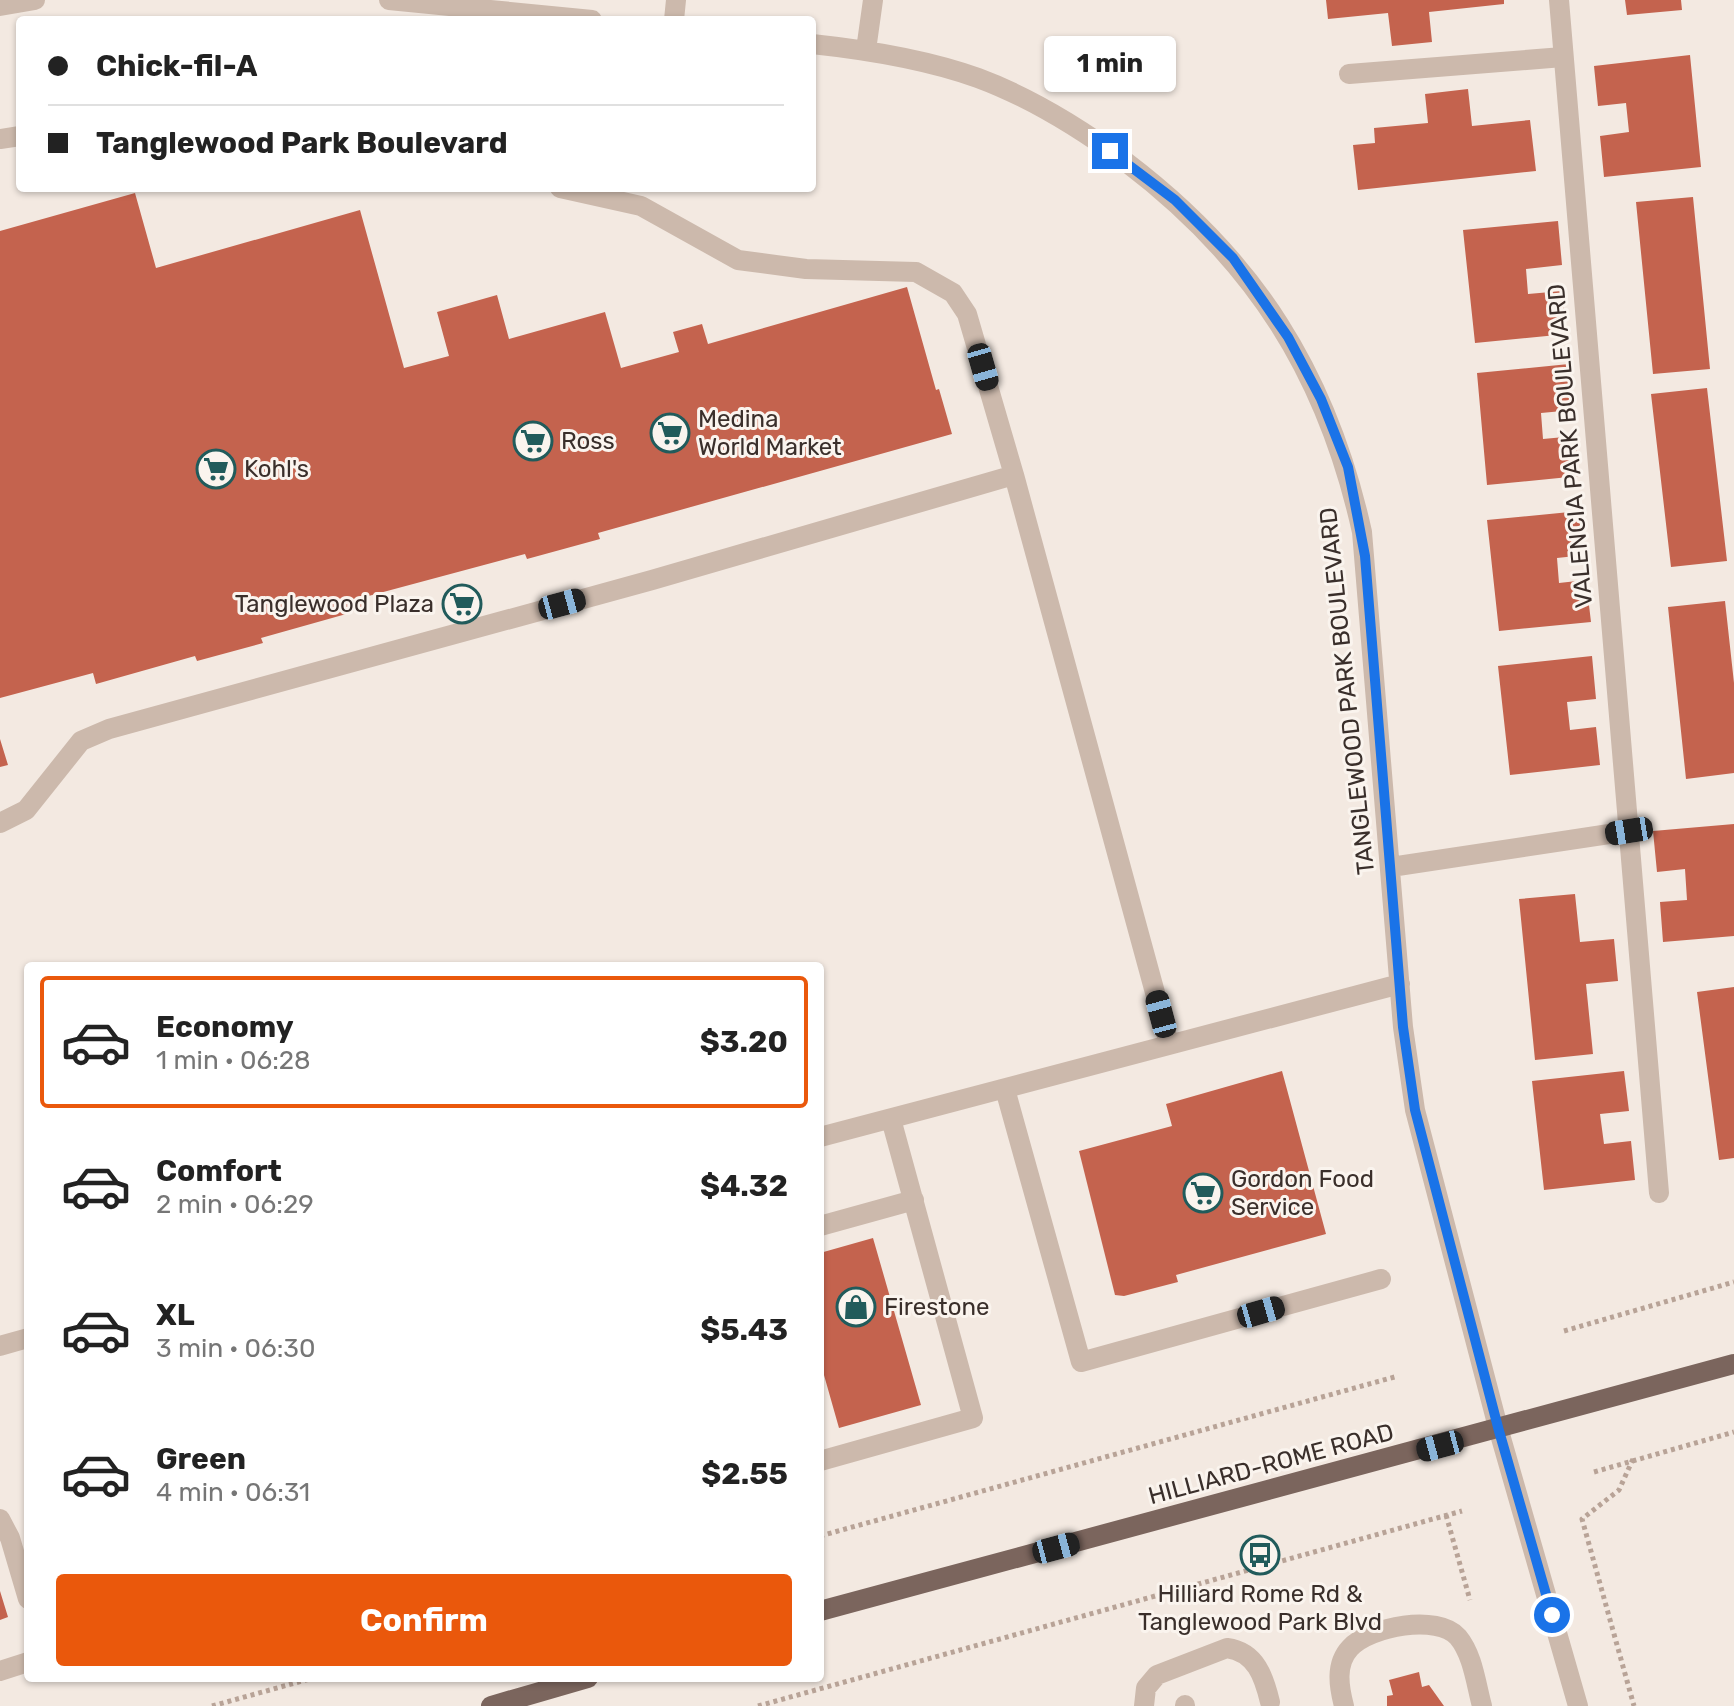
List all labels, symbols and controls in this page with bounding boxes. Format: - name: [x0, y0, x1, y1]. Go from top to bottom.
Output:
- callout: 1 min: [1044, 35, 1176, 91]
- text: Chick-fil-A: [96, 48, 258, 84]
- text: 1 min: [1077, 48, 1143, 79]
- text: Tanglewood Park Boulevard: [96, 125, 508, 161]
- route end: [1092, 133, 1128, 169]
- street label: VALENCIA PARK BOULEVARD: [1542, 283, 1598, 609]
- car: [965, 341, 1001, 393]
- place label: Medina World Market: [698, 405, 842, 461]
- supermarket icon: Medina World Market: [649, 412, 691, 454]
- supermarket icon: Ross: [512, 420, 554, 462]
- place label: Ross: [561, 427, 615, 455]
- supermarket icon: Kohl's: [195, 448, 237, 490]
- place label: Kohl's: [244, 455, 309, 483]
- street label: TANGLEWOOD PARK BOULEVARD: [1314, 506, 1380, 876]
- supermarket icon: Tanglewood Plaza: [441, 583, 483, 625]
- car: [536, 586, 588, 622]
- place label: Tanglewood Plaza: [235, 590, 434, 618]
- car: [1603, 815, 1655, 847]
- car: [1143, 988, 1179, 1040]
- icon: car: [60, 1006, 132, 1078]
- text: Economy: [156, 1009, 294, 1045]
- text: $3.20: [700, 1024, 788, 1060]
- text: 1 min · 06:28: [156, 1045, 311, 1076]
- icon: car: [60, 1150, 132, 1222]
- text: Comfort: [156, 1153, 282, 1189]
- place label: Gordon Food Service: [1231, 1165, 1374, 1221]
- text: $4.32: [700, 1168, 788, 1204]
- supermarket icon: Gordon Food Service: [1182, 1172, 1224, 1214]
- text: 2 min · 06:29: [156, 1189, 314, 1220]
- shop icon: Firestone: [835, 1286, 877, 1328]
- place label: Firestone: [884, 1293, 990, 1321]
- icon: car: [60, 1294, 132, 1366]
- car: [1235, 1294, 1287, 1330]
- text: XL: [156, 1297, 195, 1333]
- text: $5.43: [700, 1312, 788, 1348]
- text: 3 min · 06:30: [156, 1333, 315, 1364]
- street label: HILLIARD-ROME ROAD: [1145, 1418, 1397, 1510]
- car: [1414, 1428, 1466, 1464]
- icon: car: [60, 1438, 132, 1510]
- text: Green: [156, 1441, 246, 1477]
- text: $2.55: [701, 1456, 788, 1492]
- text: 4 min · 06:31: [156, 1477, 310, 1508]
- car: [1030, 1530, 1082, 1566]
- bus stop icon: Hilliard Rome Rd & Tanglewood Park Blvd: [1239, 1534, 1281, 1576]
- button: Confirm: [56, 1574, 792, 1666]
- place label: Hilliard Rome Rd & Tanglewood Park Blvd: [1138, 1580, 1382, 1636]
- route start: [1534, 1597, 1570, 1633]

